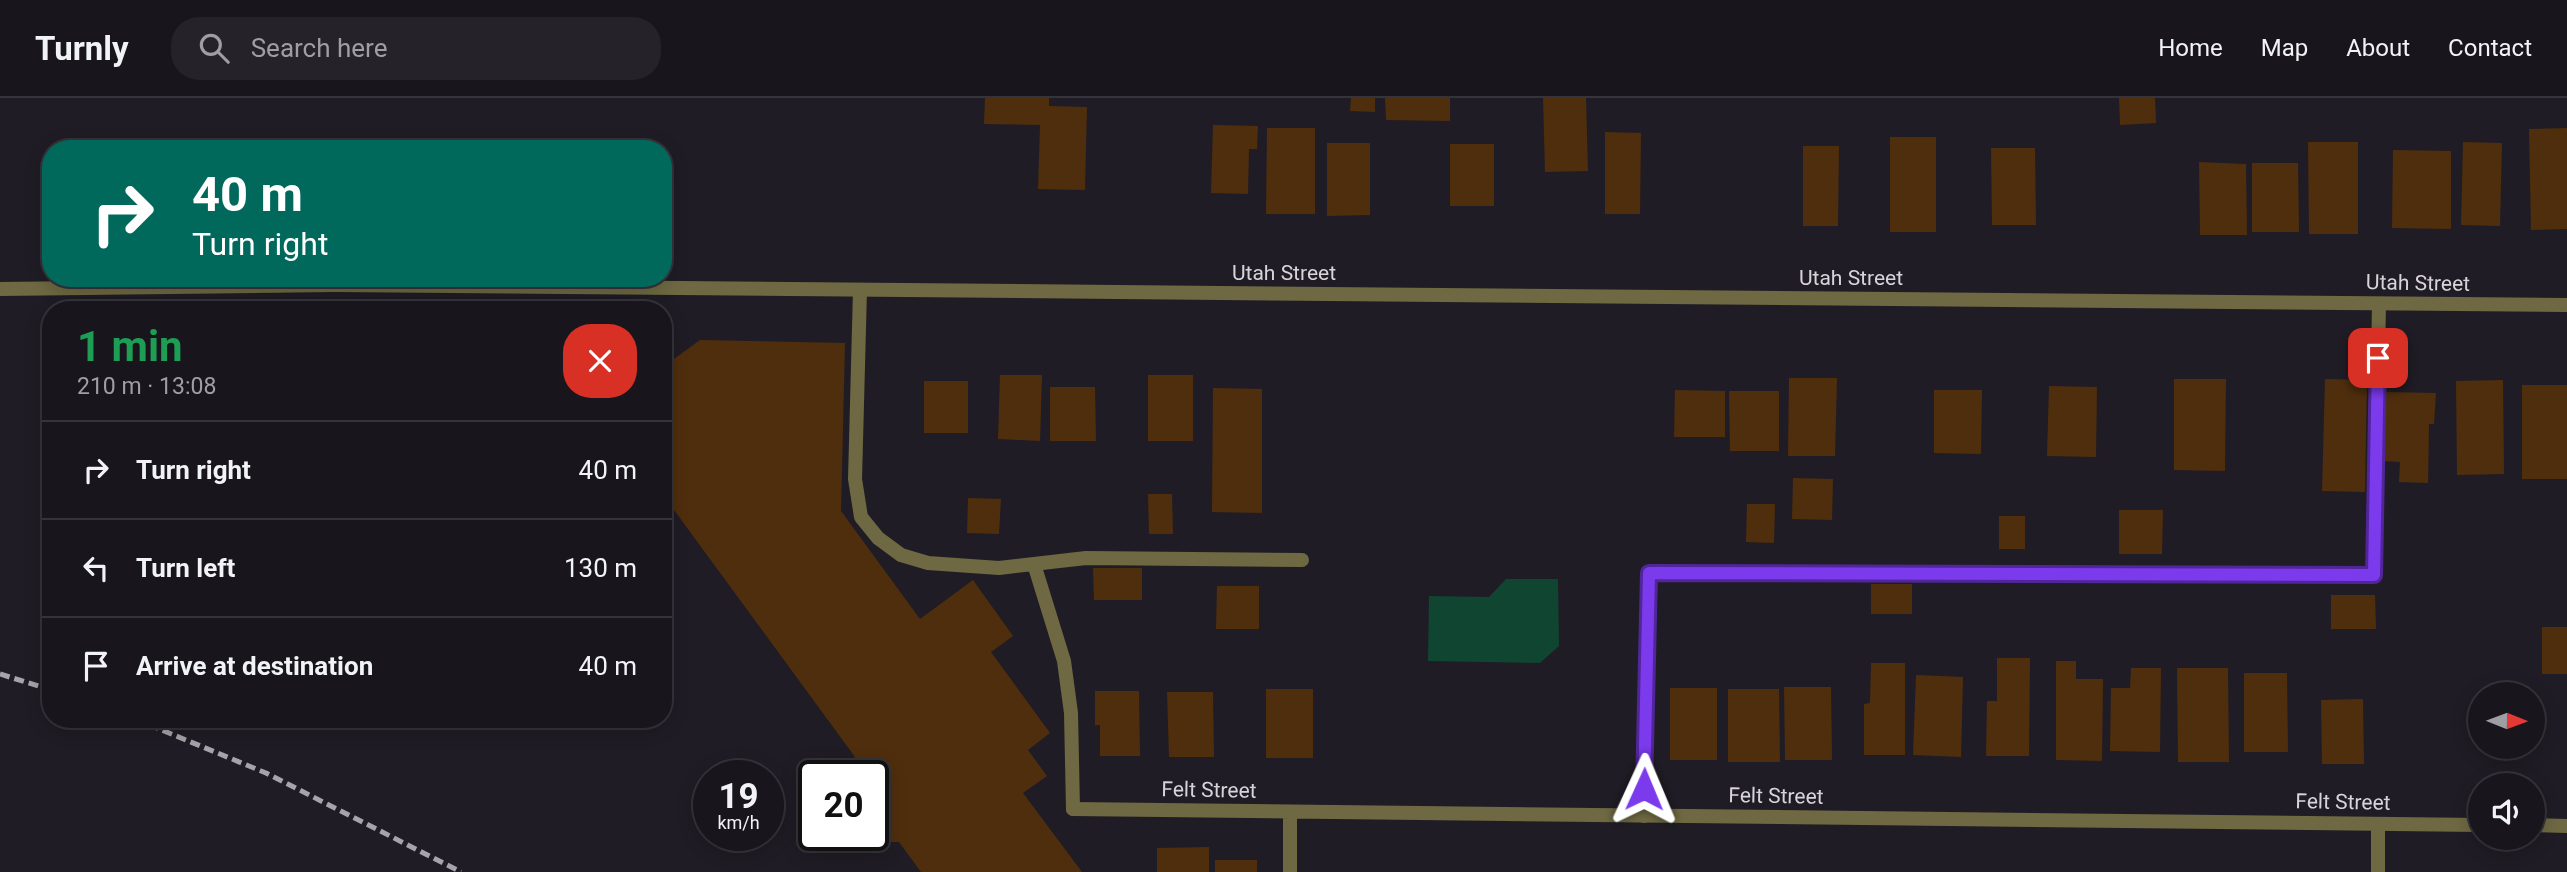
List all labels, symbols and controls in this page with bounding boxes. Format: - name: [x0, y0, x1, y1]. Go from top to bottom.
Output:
- search box: [171, 17, 661, 80]
- text: Turnly: [35, 29, 129, 68]
- icon: search: [195, 29, 233, 67]
- text: Search here: [251, 33, 387, 63]
- text: Home: [2158, 34, 2223, 62]
- text: Map: [2261, 34, 2308, 62]
- text: About: [2346, 34, 2410, 62]
- text: Contact: [2448, 34, 2532, 62]
- text: 40 m: [192, 166, 303, 223]
- icon: right: [77, 168, 168, 259]
- text: Turn right: [192, 225, 328, 263]
- street label: Utah Street: [1232, 261, 1336, 285]
- street label: Utah Street: [1799, 266, 1903, 290]
- street label: Utah Street: [2366, 270, 2470, 296]
- text: 1 min: [77, 322, 183, 371]
- button: close: [563, 324, 637, 398]
- pin: [2348, 328, 2408, 388]
- icon: arrive: [2359, 339, 2397, 377]
- text: 210 m · 13:08: [77, 373, 216, 400]
- icon: right: [77, 451, 115, 489]
- text: Turn right: [136, 455, 251, 485]
- text: 40 m: [579, 455, 637, 485]
- icon: left: [77, 549, 115, 587]
- text: Turn left: [136, 553, 235, 583]
- text: 130 m: [564, 553, 637, 583]
- icon: arrive: [77, 647, 115, 685]
- text: Arrive at destination: [136, 651, 373, 681]
- text: 40 m: [579, 651, 637, 681]
- north arrow: [2468, 682, 2544, 760]
- map controls: [2468, 682, 2545, 850]
- position arrow: [1607, 752, 1681, 826]
- speed limit sign: 20: [798, 760, 889, 851]
- button: sound: [2468, 773, 2545, 850]
- text: 19: [718, 776, 759, 817]
- street label: Felt Street: [1161, 777, 1257, 803]
- street label: Felt Street: [1728, 783, 1824, 809]
- street label: Felt Street: [2295, 789, 2391, 815]
- text: km/h: [717, 812, 760, 833]

